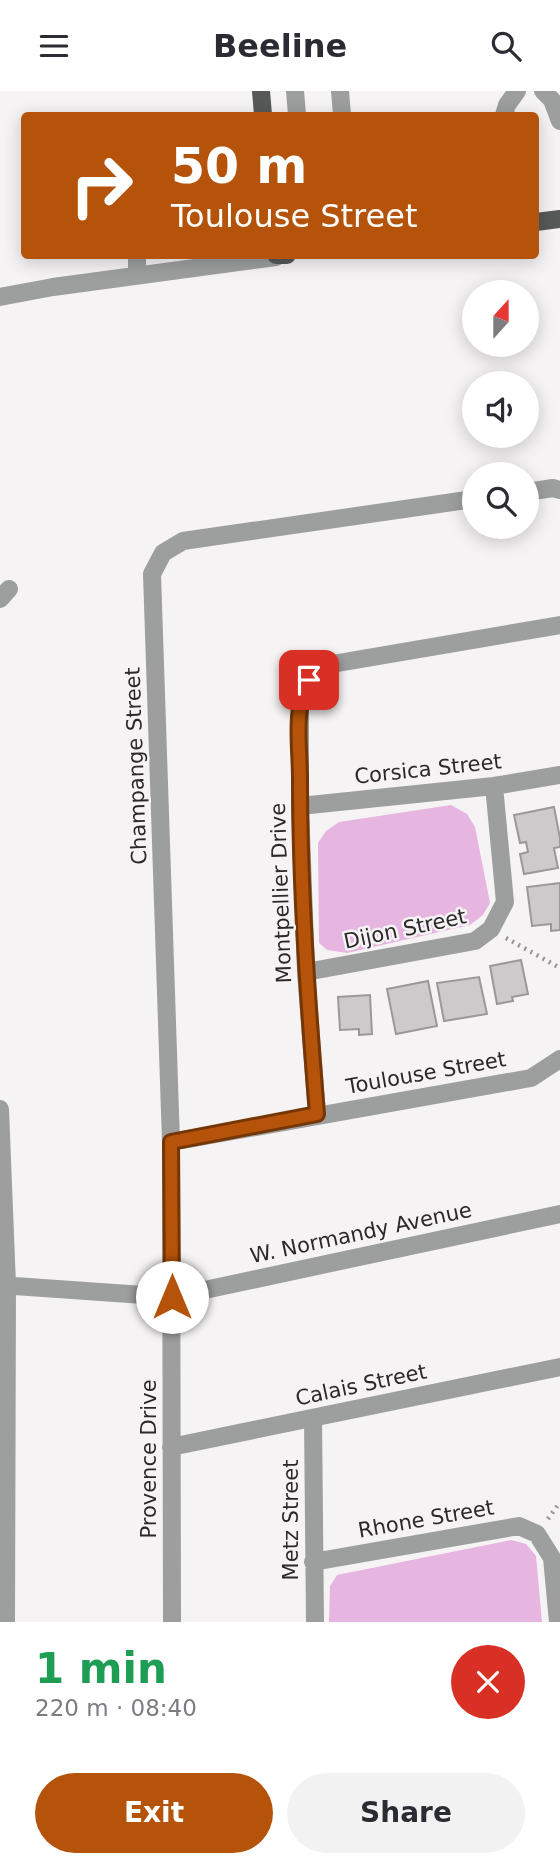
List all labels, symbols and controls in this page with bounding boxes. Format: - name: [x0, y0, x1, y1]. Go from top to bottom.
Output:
- icon: menu: [35, 27, 73, 65]
- text: Beeline: [213, 27, 347, 65]
- icon: search: [487, 27, 525, 65]
- text: 50 m: [171, 138, 307, 195]
- icon: right: [56, 140, 147, 231]
- text: Toulouse Street: [171, 197, 417, 235]
- north arrow: [462, 280, 539, 357]
- map controls: [462, 280, 539, 539]
- button: sound: [462, 371, 539, 448]
- button: search: [462, 462, 539, 539]
- pin: [279, 650, 339, 710]
- icon: arrive: [290, 661, 328, 699]
- street label: Champange Street: [121, 667, 151, 865]
- street label: Corsica Street: [353, 749, 503, 789]
- street label: Montpellier Drive: [266, 802, 296, 984]
- street label: Dijon Street: [342, 904, 468, 954]
- street label: Toulouse Street: [343, 1047, 508, 1099]
- street label: W. Normandy Avenue: [248, 1198, 474, 1268]
- position arrow: [135, 1260, 209, 1334]
- street label: Calais Street: [293, 1359, 429, 1411]
- street label: Provence Drive: [137, 1379, 161, 1539]
- street label: Metz Street: [279, 1460, 303, 1580]
- street label: Rhone Street: [356, 1495, 496, 1543]
- text: 1 min: [35, 1644, 167, 1693]
- button: close: [451, 1645, 525, 1719]
- text: 220 m · 08:40: [35, 1695, 197, 1721]
- button: Exit: [35, 1773, 273, 1853]
- button: Share: [287, 1773, 525, 1853]

